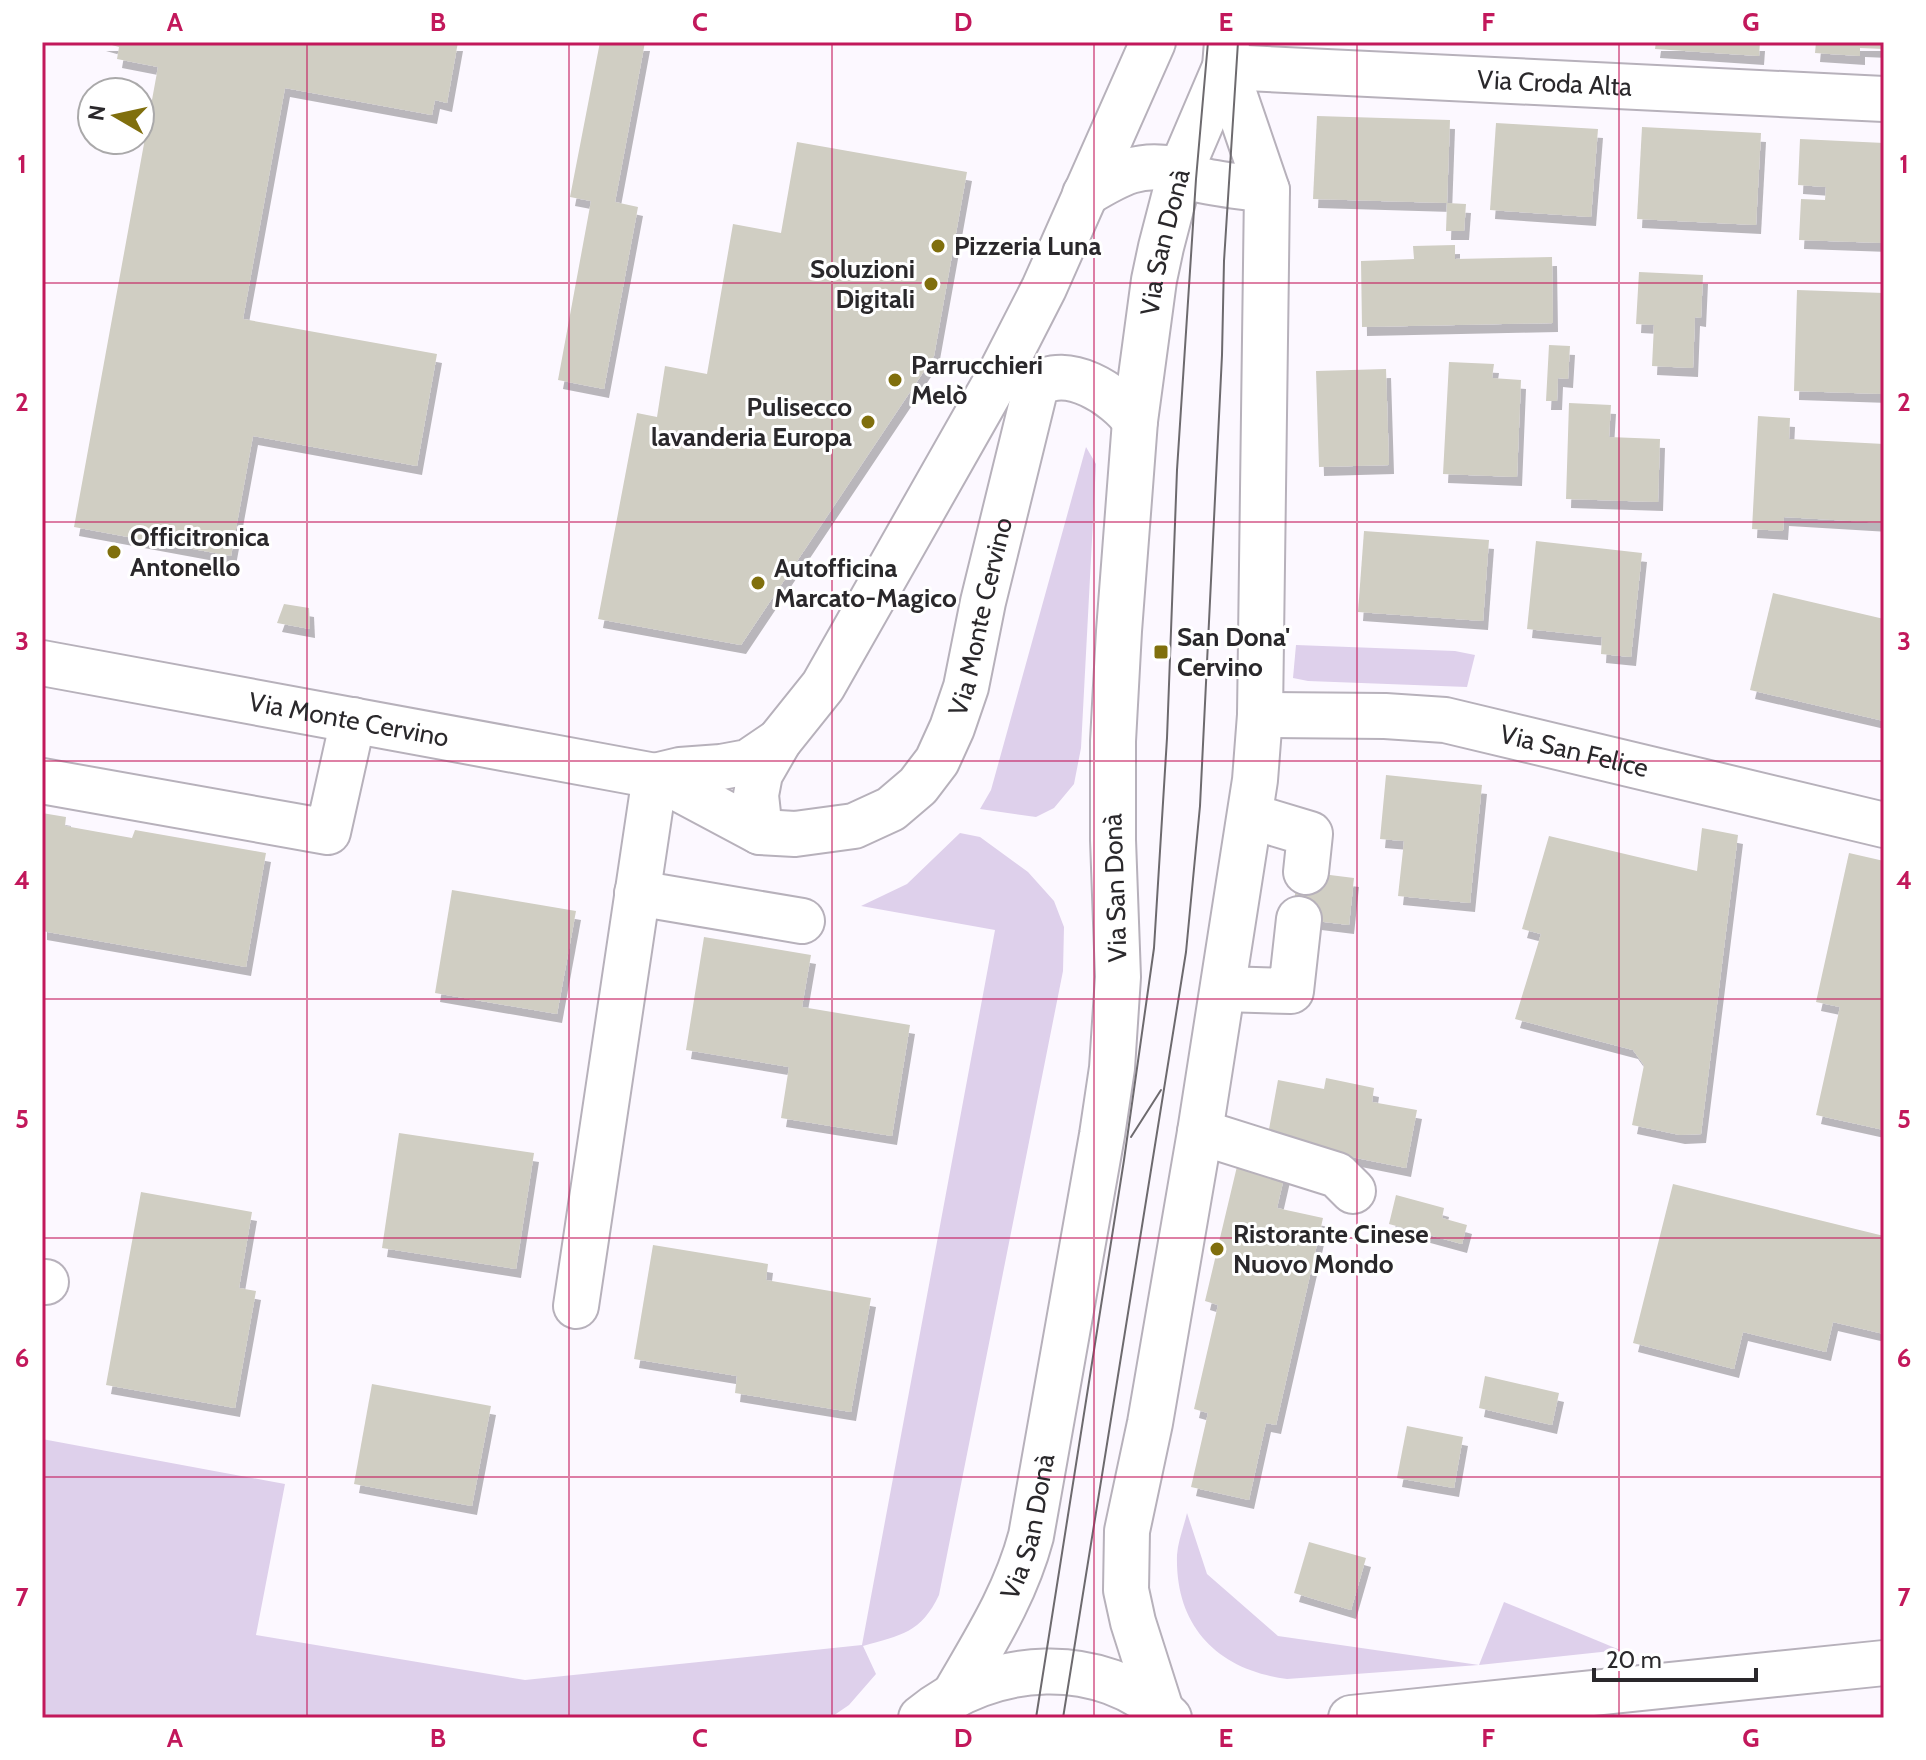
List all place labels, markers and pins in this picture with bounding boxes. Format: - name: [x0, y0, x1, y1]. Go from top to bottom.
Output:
- place label: Pizzeria Luna: [954, 230, 1101, 262]
- marker: Pizzeria Luna: [929, 237, 947, 255]
- place label: Soluzioni Digitali: [810, 253, 915, 315]
- marker: Soluzioni Digitali: [922, 275, 940, 293]
- place label: Parrucchieri Melò: [911, 349, 1043, 411]
- marker: Parrucchieri Melò: [886, 371, 904, 389]
- place label: Pulisecco lavanderia Europa: [651, 391, 852, 453]
- marker: Pulisecco lavanderia Europa: [859, 413, 877, 431]
- place label: Officitronica Antonello: [130, 521, 269, 583]
- marker: Officitronica Antonello: [105, 543, 123, 561]
- place label: Autofficina Marcato-Magico: [774, 552, 957, 614]
- marker: Autofficina Marcato-Magico: [749, 574, 767, 592]
- place label: San Dona' Cervino: [1177, 621, 1290, 683]
- marker: San Dona' Cervino: [1152, 643, 1170, 661]
- place label: Ristorante Cinese Nuovo Mondo: [1233, 1218, 1429, 1280]
- marker: Ristorante Cinese Nuovo Mondo: [1208, 1240, 1226, 1258]

